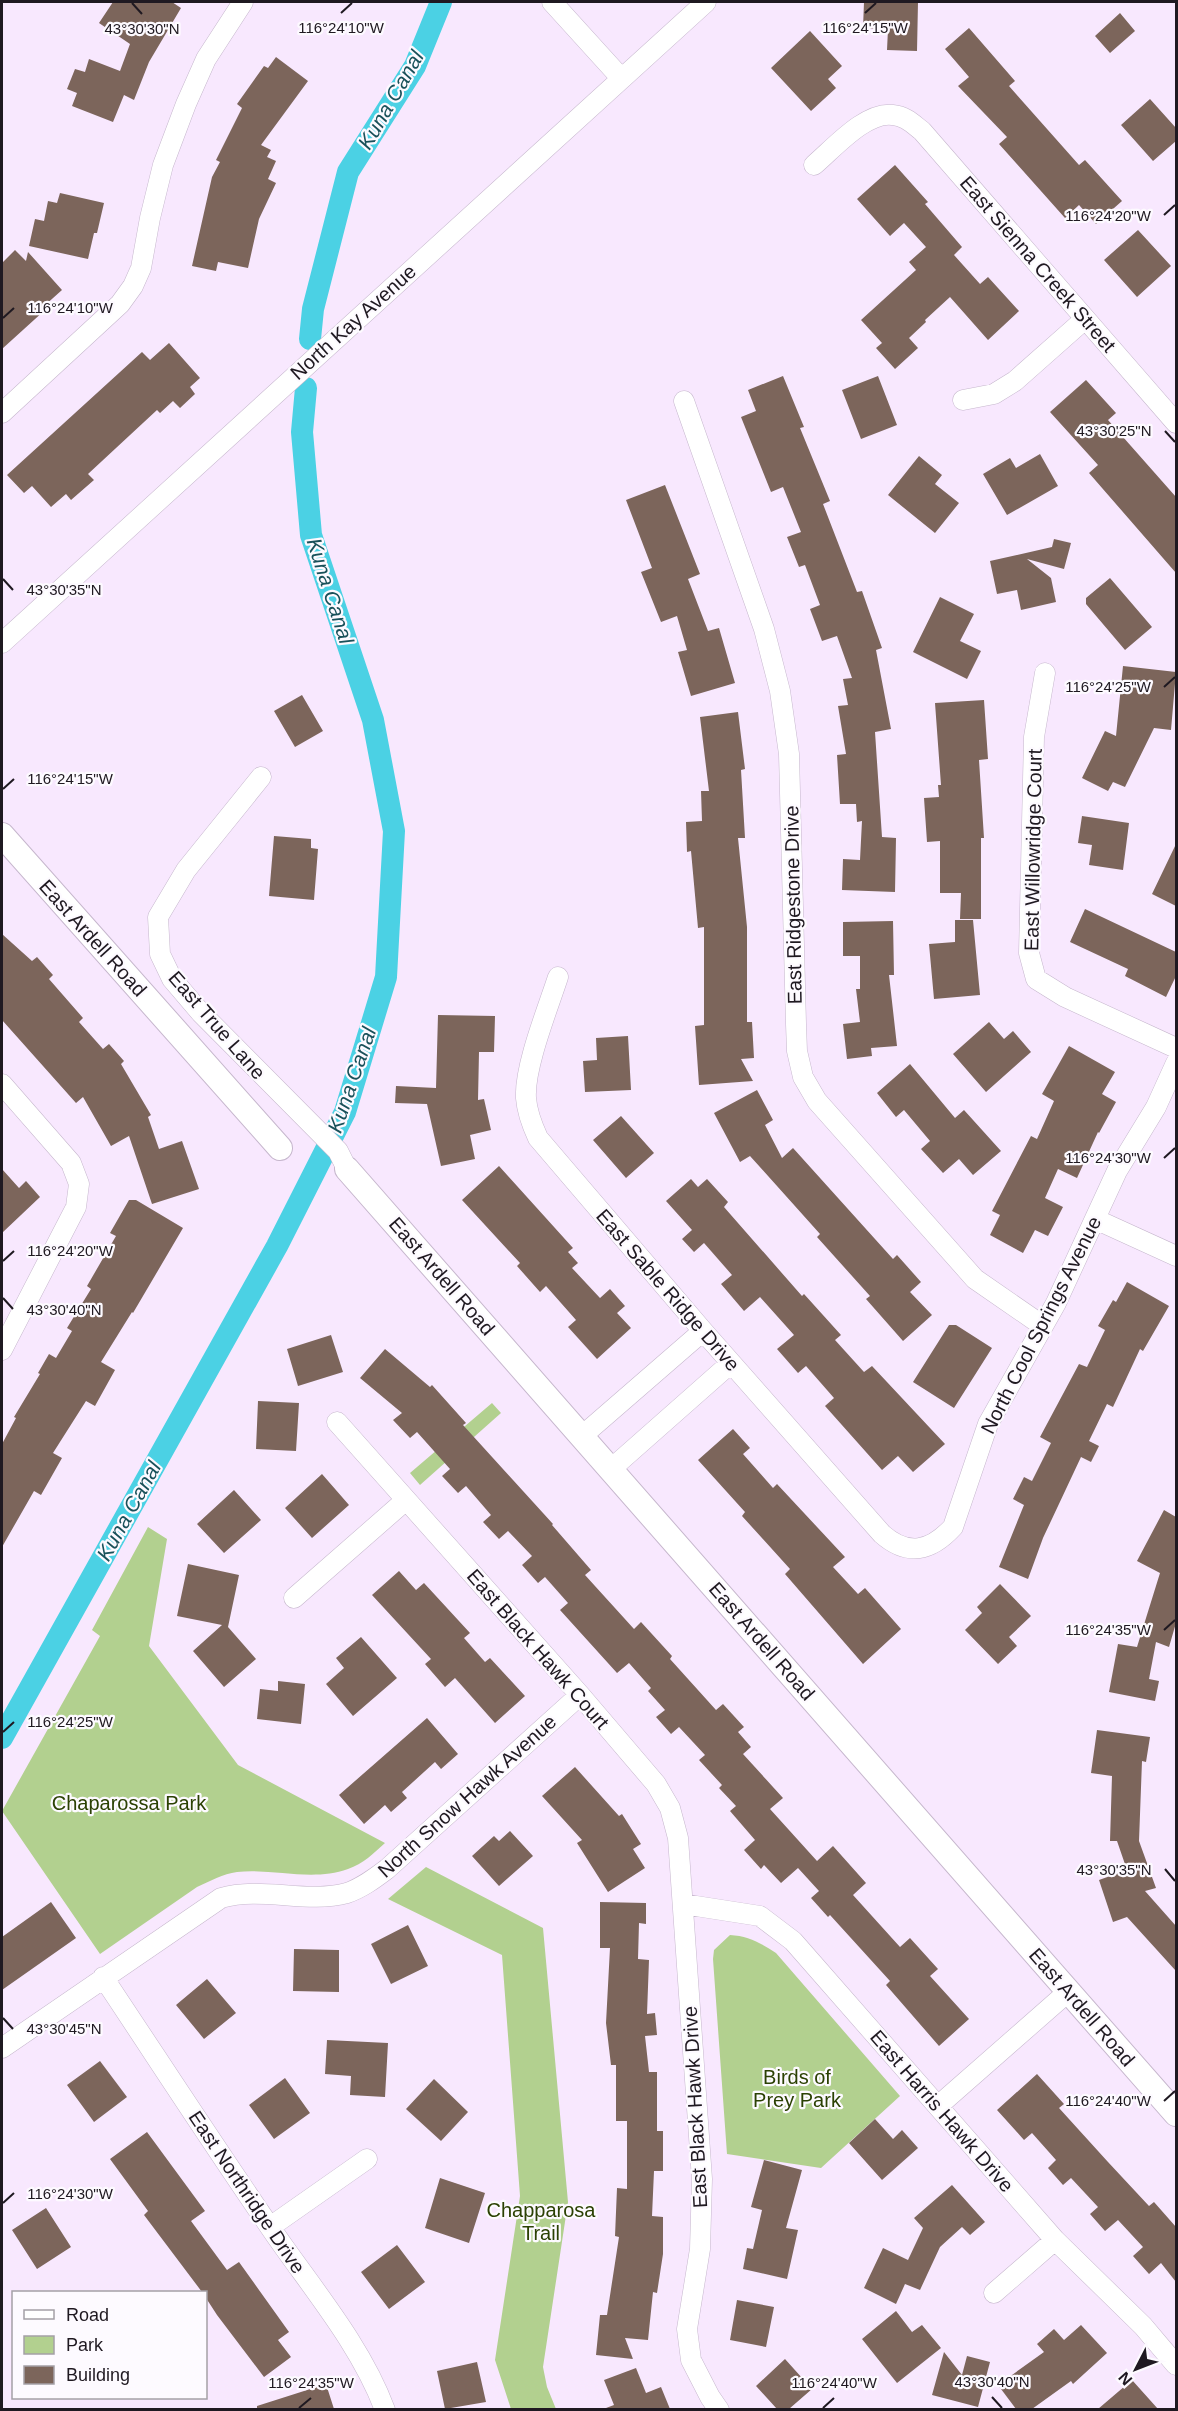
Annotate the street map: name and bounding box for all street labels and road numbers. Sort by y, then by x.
street label: East Sienna Creek Street [956,172,1121,357]
street label: North Kay Avenue [286,260,420,384]
street label: East Willowridge Court [1020,748,1046,951]
street label: East Ridgestone Drive [780,805,806,1005]
street label: East Ardell Road [35,875,151,1001]
street label: East True Lane [164,967,270,1083]
street label: East Sable Ridge Drive [592,1205,744,1375]
street label: East Ardell Road [385,1213,499,1339]
street label: North Cool Springs Avenue [977,1213,1105,1437]
street label: East Black Hawk Court [463,1565,614,1734]
street label: East Ardell Road [705,1578,819,1704]
street label: North Snow Hawk Avenue [373,1710,561,1882]
street label: East Ardell Road [1025,1944,1139,2070]
street label: East Black Hawk Drive [679,2005,711,2209]
street label: East Harris Hawk Drive [866,2026,1018,2196]
street label: East Northridge Drive [184,2107,310,2277]

